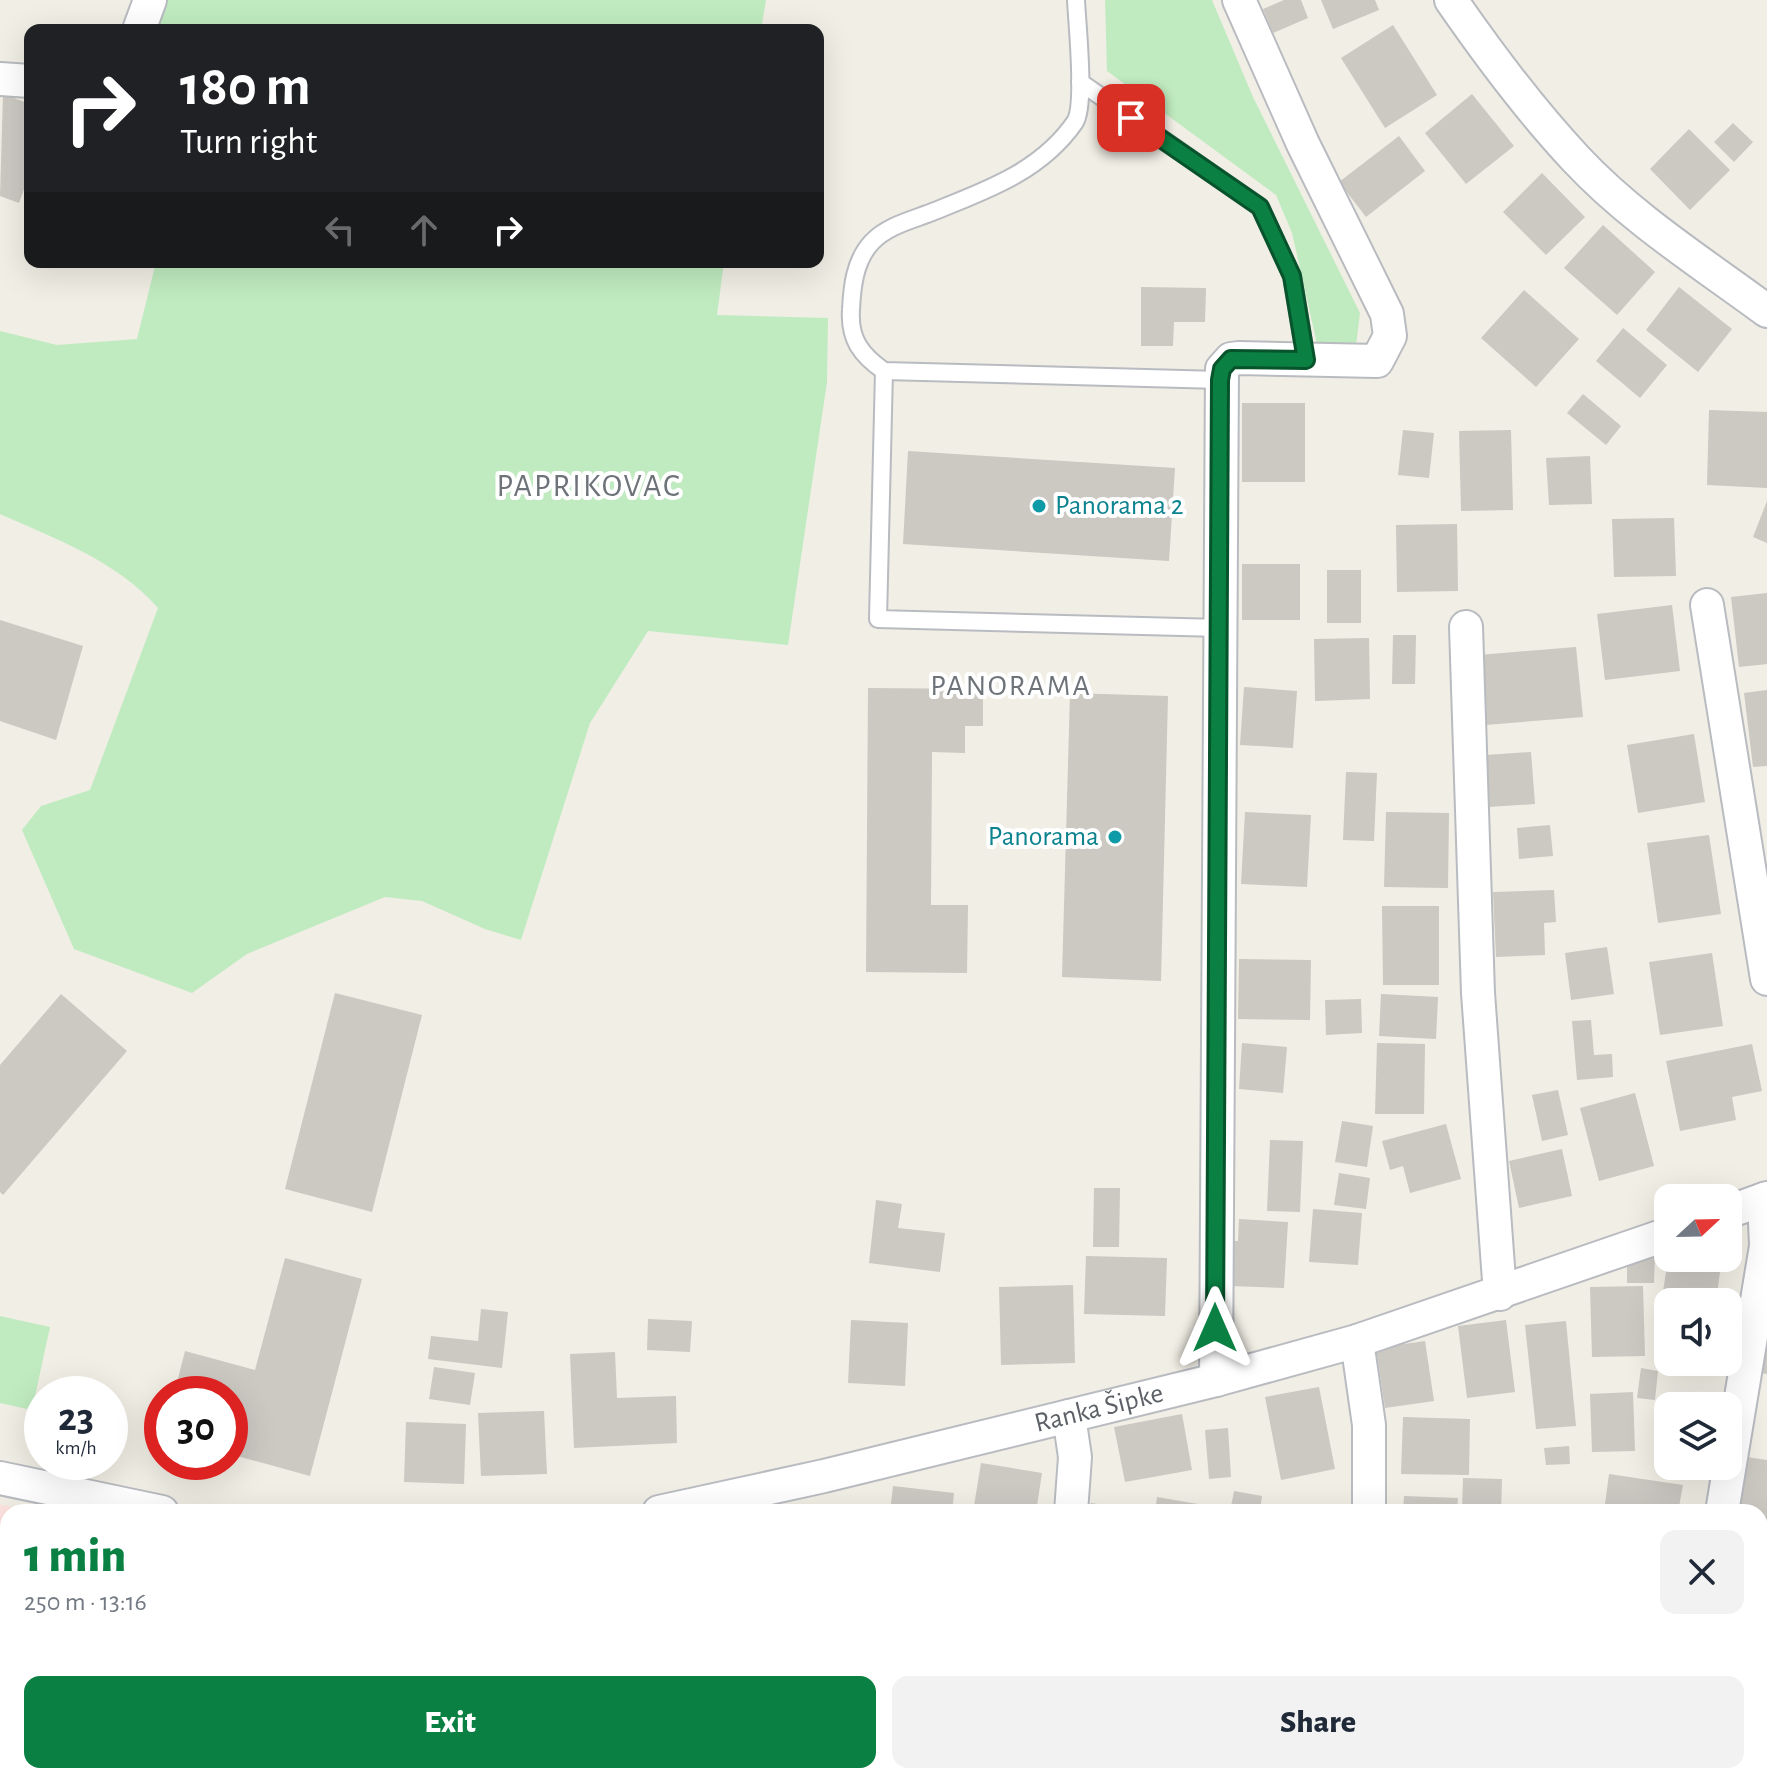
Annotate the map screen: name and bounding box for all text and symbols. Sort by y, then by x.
icon: right [48,56,152,160]
text: 180 m [180,59,311,115]
pin [1097,84,1165,152]
icon: arrive [1109,96,1153,140]
text: Turn right [180,124,317,160]
icon: left [318,208,362,252]
icon: ahead [402,208,446,252]
icon: right [486,208,530,252]
district label: PAPRIKOVAC [496,470,682,502]
place label: Panorama 2 [1055,492,1184,520]
marker: Panorama 2 [1030,497,1048,515]
district label: PANORAMA [930,671,1092,701]
place label: Panorama [988,823,1099,851]
marker: Panorama [1106,828,1124,846]
north arrow [1654,1184,1742,1272]
map controls [1654,1184,1742,1480]
position arrow [1173,1286,1257,1370]
button: sound [1654,1288,1742,1376]
speed limit sign: 30 [144,1376,248,1480]
street label: Ranka Šipke [1032,1379,1166,1438]
button: layers [1654,1392,1742,1480]
text: 23 [58,1398,94,1438]
text: km/h [55,1438,97,1458]
button: close [1660,1530,1744,1614]
text: 1 min [24,1533,126,1581]
text: 250 m · 13:16 [24,1589,147,1615]
button: Exit [24,1676,876,1768]
button: Share [892,1676,1744,1768]

